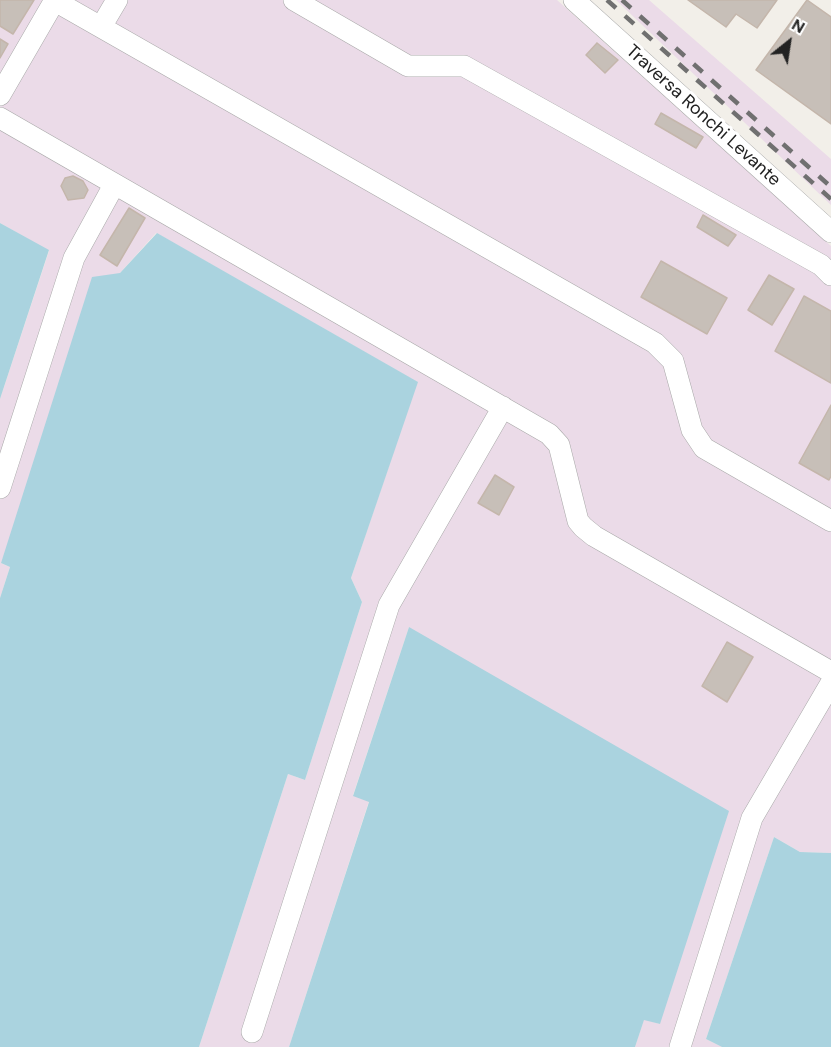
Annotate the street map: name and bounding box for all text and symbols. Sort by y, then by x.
north arrow [759,12,819,72]
text: N [788,14,809,38]
street label: Traversa Ronchi Levante [621,41,785,191]

